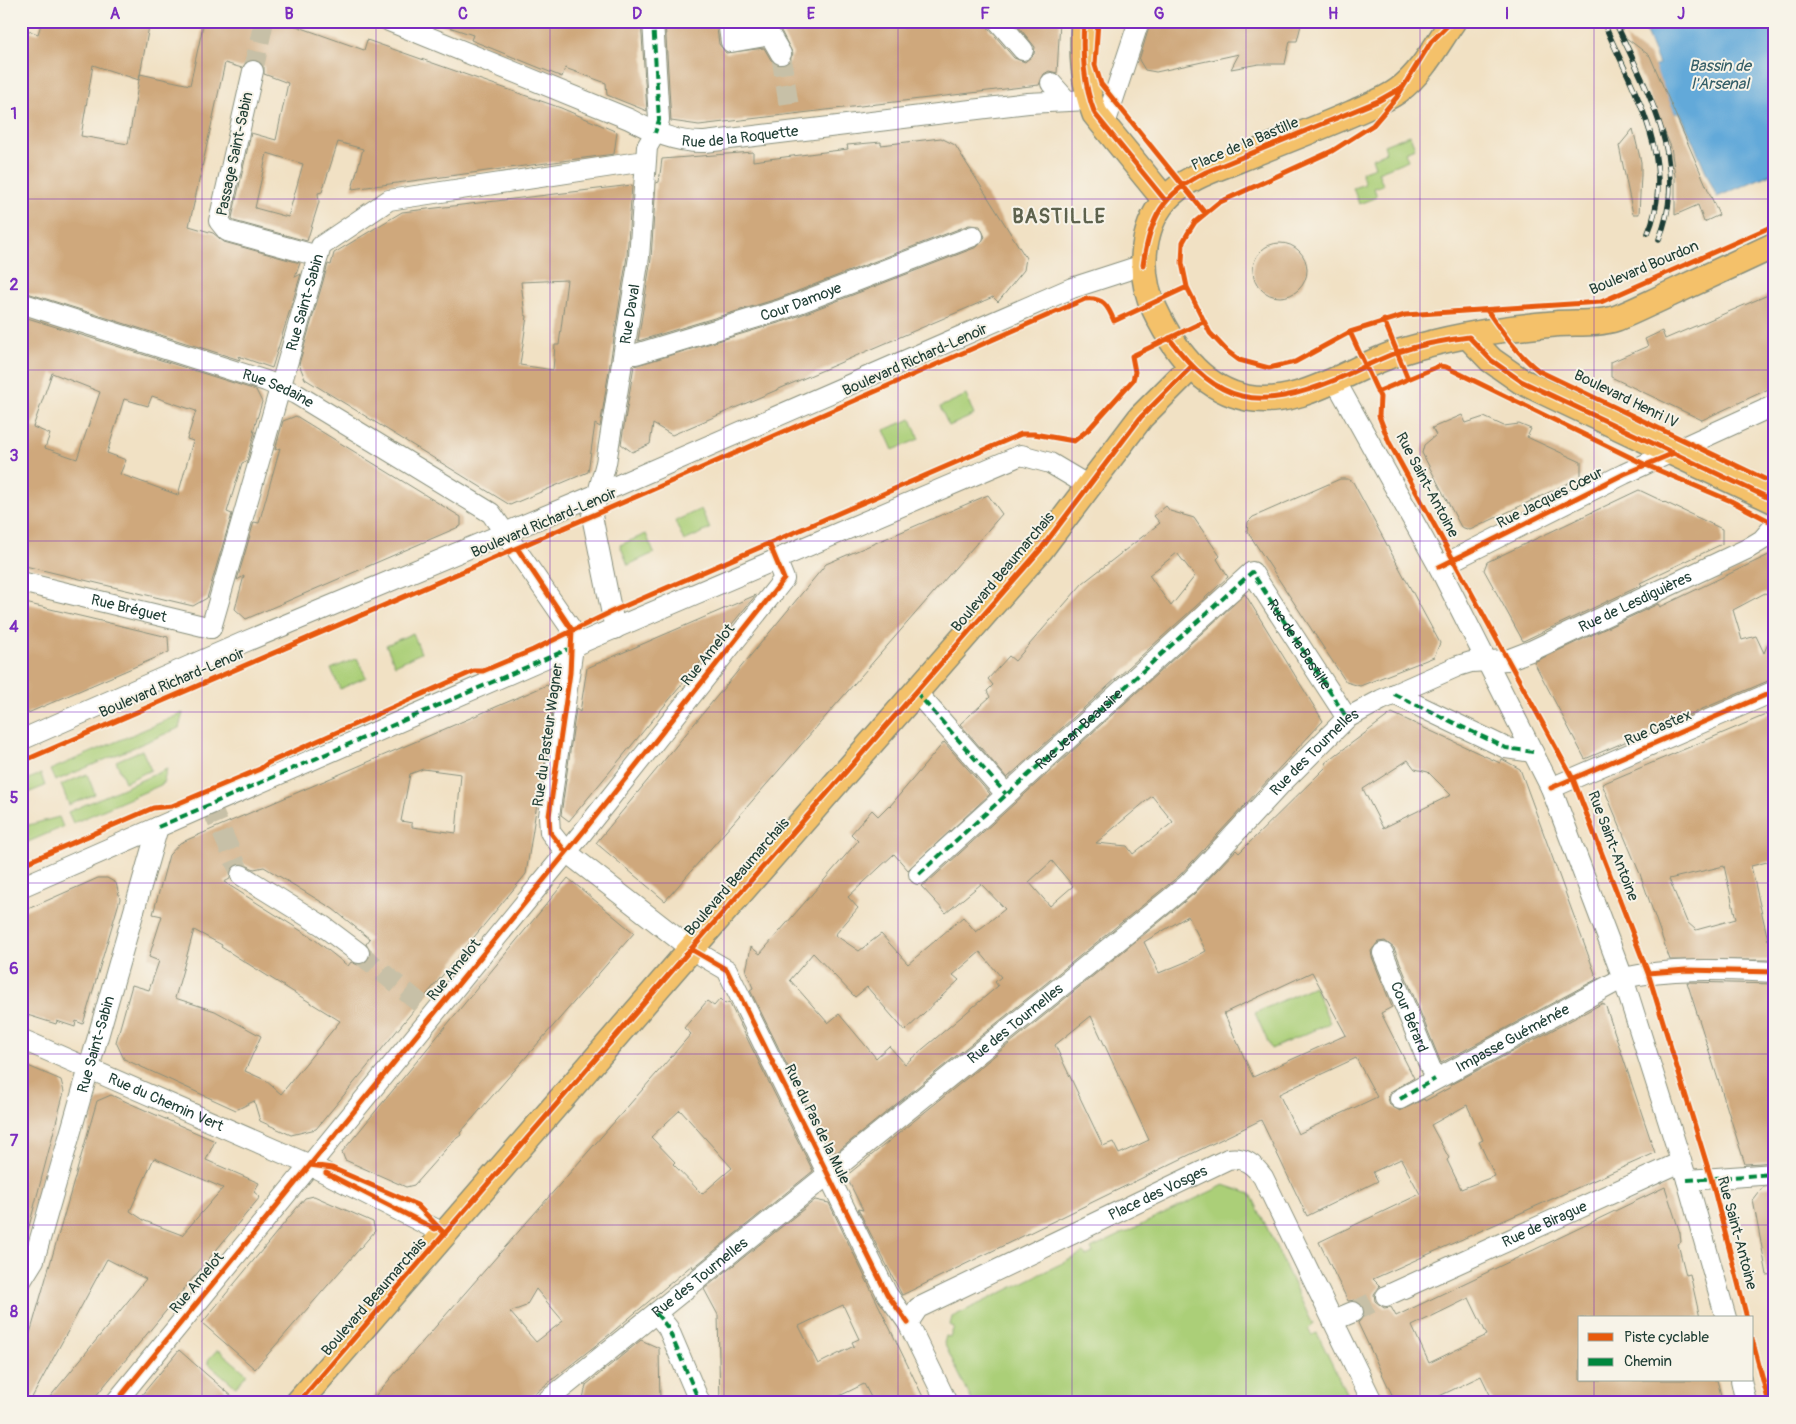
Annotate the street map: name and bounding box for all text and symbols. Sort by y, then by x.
text: A [110,4,121,24]
text: B [284,4,294,24]
text: C [458,4,468,24]
text: D [632,4,642,24]
text: E [807,4,816,24]
text: F [980,4,990,24]
text: G [1154,4,1165,24]
text: H [1328,4,1338,24]
text: I [1505,4,1509,24]
text: J [1677,4,1685,24]
water label: Bassin de l'Arsenal [1689,56,1753,94]
street label: Passage Saint-Sabin [213,90,257,218]
text: 1 [11,104,17,124]
street label: Place de la Bastille [1189,113,1302,175]
street label: Rue de la Roquette [680,121,800,152]
district label: BASTILLE [1012,204,1106,229]
street label: Boulevard Bourdon [1586,236,1702,300]
street label: Rue Saint-Sabin [282,252,328,353]
text: 2 [10,275,19,295]
street label: Cour Damoye [758,278,845,325]
street label: Rue Daval [616,283,644,345]
street label: Boulevard Richard-Lenoir [840,319,991,401]
street label: Rue Sedaine [240,365,318,412]
street label: Boulevard Henri IV [1571,366,1681,432]
street label: Rue Saint-Antoine [1391,429,1463,541]
text: 3 [10,446,19,466]
street label: Rue Jacques Cœur [1494,463,1607,533]
street label: Boulevard Richard-Lenoir [468,483,620,562]
street label: Boulevard Beaumarchais [947,508,1059,636]
street label: Rue de Lesdiguières [1576,567,1695,637]
street label: Rue Bréguet [89,590,170,627]
street label: Rue de la Bastille [1263,596,1336,694]
text: 4 [9,617,19,637]
street label: Rue Amelot [677,619,739,690]
street label: Boulevard Richard-Lenoir [96,643,248,722]
street label: Rue du Pasteur Wagner [529,661,568,808]
street label: Rue Jean Beausire [1031,684,1127,773]
street label: Rue des Tournelles [1266,704,1362,800]
street label: Rue Castex [1622,705,1694,751]
text: 5 [10,788,19,808]
street label: Rue Saint-Antoine [1583,788,1643,904]
street label: Boulevard Beaumarchais [680,814,794,940]
street label: Rue Amelot [423,934,485,1005]
text: 6 [9,959,19,979]
street label: Rue des Tournelles [963,979,1067,1068]
street label: Cour Bérard [1386,979,1432,1055]
street label: Rue Saint-Sabin [73,994,119,1095]
street label: Impasse Guéménée [1452,999,1573,1076]
street label: Rue du Pas de la Mule [780,1061,854,1188]
street label: Rue du Chemin Vert [105,1069,227,1136]
text: 7 [10,1131,19,1151]
street label: Place des Vosges [1105,1161,1211,1225]
street label: Rue Saint-Antoine [1713,1174,1761,1292]
street label: Rue de Birague [1499,1196,1590,1252]
street label: Rue des Tournelles [648,1233,752,1322]
street label: Boulevard Beaumarchais [317,1234,431,1360]
street label: Rue Amelot [166,1248,229,1318]
text: 8 [10,1302,18,1322]
legend [1578,1316,1754,1382]
text: Piste cyclable [1624,1328,1709,1347]
text: Chemin [1624,1352,1672,1371]

